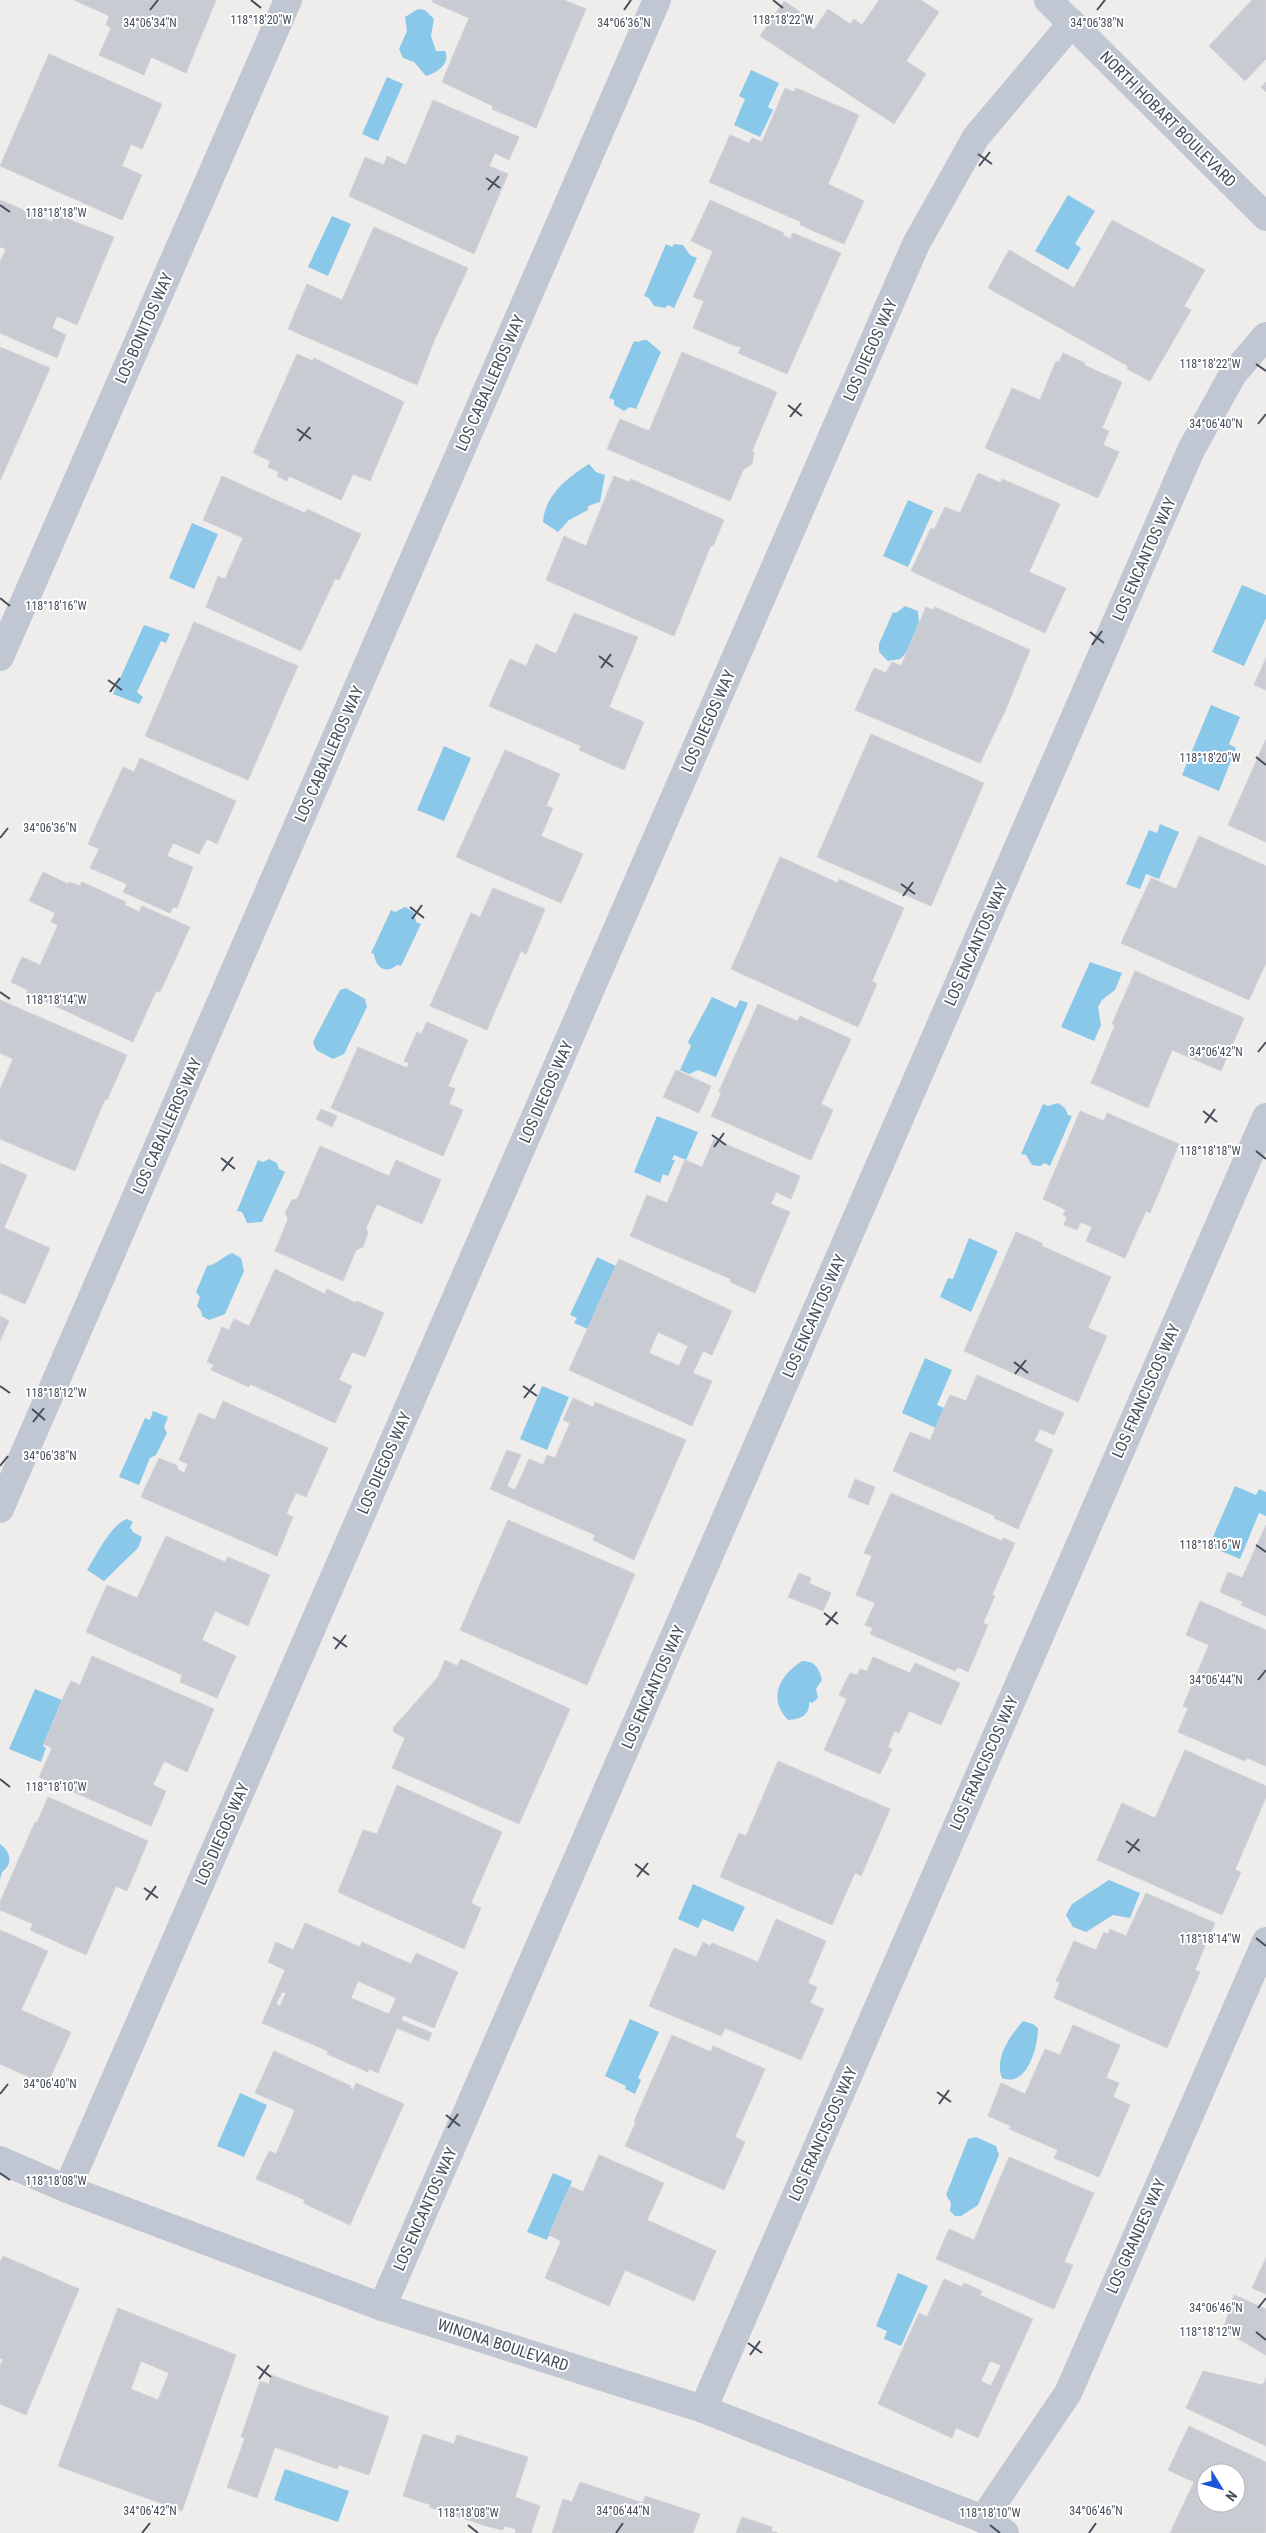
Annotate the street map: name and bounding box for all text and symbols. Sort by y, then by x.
text: 118°18'20"W [230,13,292,27]
text: 118°18'22"W [752,13,814,27]
text: 34°06'34"N [123,16,177,30]
text: 34°06'36"N [597,16,651,30]
text: 34°06'38"N [1070,16,1124,30]
street label: NORTH HOBART BOULEVARD [1096,47,1240,191]
text: 118°18'18"W [25,206,87,220]
street label: LOS BONITOS WAY [111,269,177,386]
street label: LOS DIEGOS WAY [839,296,901,404]
street label: LOS CABALLEROS WAY [451,311,529,454]
text: 118°18'22"W [1179,357,1241,371]
text: 34°06'40"N [1189,417,1243,431]
street label: LOS ENCANTOS WAY [1108,494,1180,624]
text: 118°18'16"W [25,599,87,613]
street label: LOS DIEGOS WAY [677,667,739,775]
street label: LOS CABALLEROS WAY [290,682,368,825]
text: 118°18'20"W [1179,751,1241,765]
text: 34°06'36"N [23,821,77,835]
street label: LOS ENCANTOS WAY [940,879,1012,1009]
text: 118°18'14"W [25,993,87,1007]
street label: LOS DIEGOS WAY [515,1038,577,1146]
text: 34°06'42"N [1189,1045,1243,1059]
street label: LOS CABALLEROS WAY [128,1054,206,1197]
text: 118°18'18"W [1179,1144,1241,1158]
street label: LOS ENCANTOS WAY [778,1251,850,1381]
street label: LOS FRANCISCOS WAY [1108,1320,1184,1461]
text: 118°18'12"W [25,1386,87,1400]
street label: LOS DIEGOS WAY [353,1409,415,1517]
text: 34°06'38"N [23,1449,77,1463]
text: 118°18'16"W [1179,1538,1241,1552]
street label: LOS ENCANTOS WAY [617,1622,689,1752]
text: 34°06'44"N [1189,1673,1243,1687]
street label: LOS FRANCISCOS WAY [946,1692,1022,1833]
text: 118°18'10"W [25,1780,87,1794]
street label: LOS DIEGOS WAY [191,1780,253,1888]
text: 118°18'14"W [1179,1932,1241,1946]
street label: LOS FRANCISCOS WAY [785,2063,861,2204]
text: 34°06'40"N [23,2077,77,2091]
street label: LOS ENCANTOS WAY [389,2144,461,2274]
text: 118°18'08"W [25,2174,87,2188]
street label: LOS GRANDES WAY [1102,2175,1170,2296]
text: 34°06'46"N [1189,2301,1243,2315]
street label: WINONA BOULEVARD [435,2315,571,2375]
text: 118°18'12"W [1179,2325,1241,2339]
north arrow [1196,2463,1246,2513]
text: N [1222,2488,1240,2504]
text: 34°06'42"N [123,2504,177,2518]
text: 34°06'44"N [596,2504,650,2518]
text: 34°06'46"N [1069,2504,1123,2518]
text: 118°18'08"W [437,2506,499,2520]
text: 118°18'10"W [959,2506,1021,2520]

